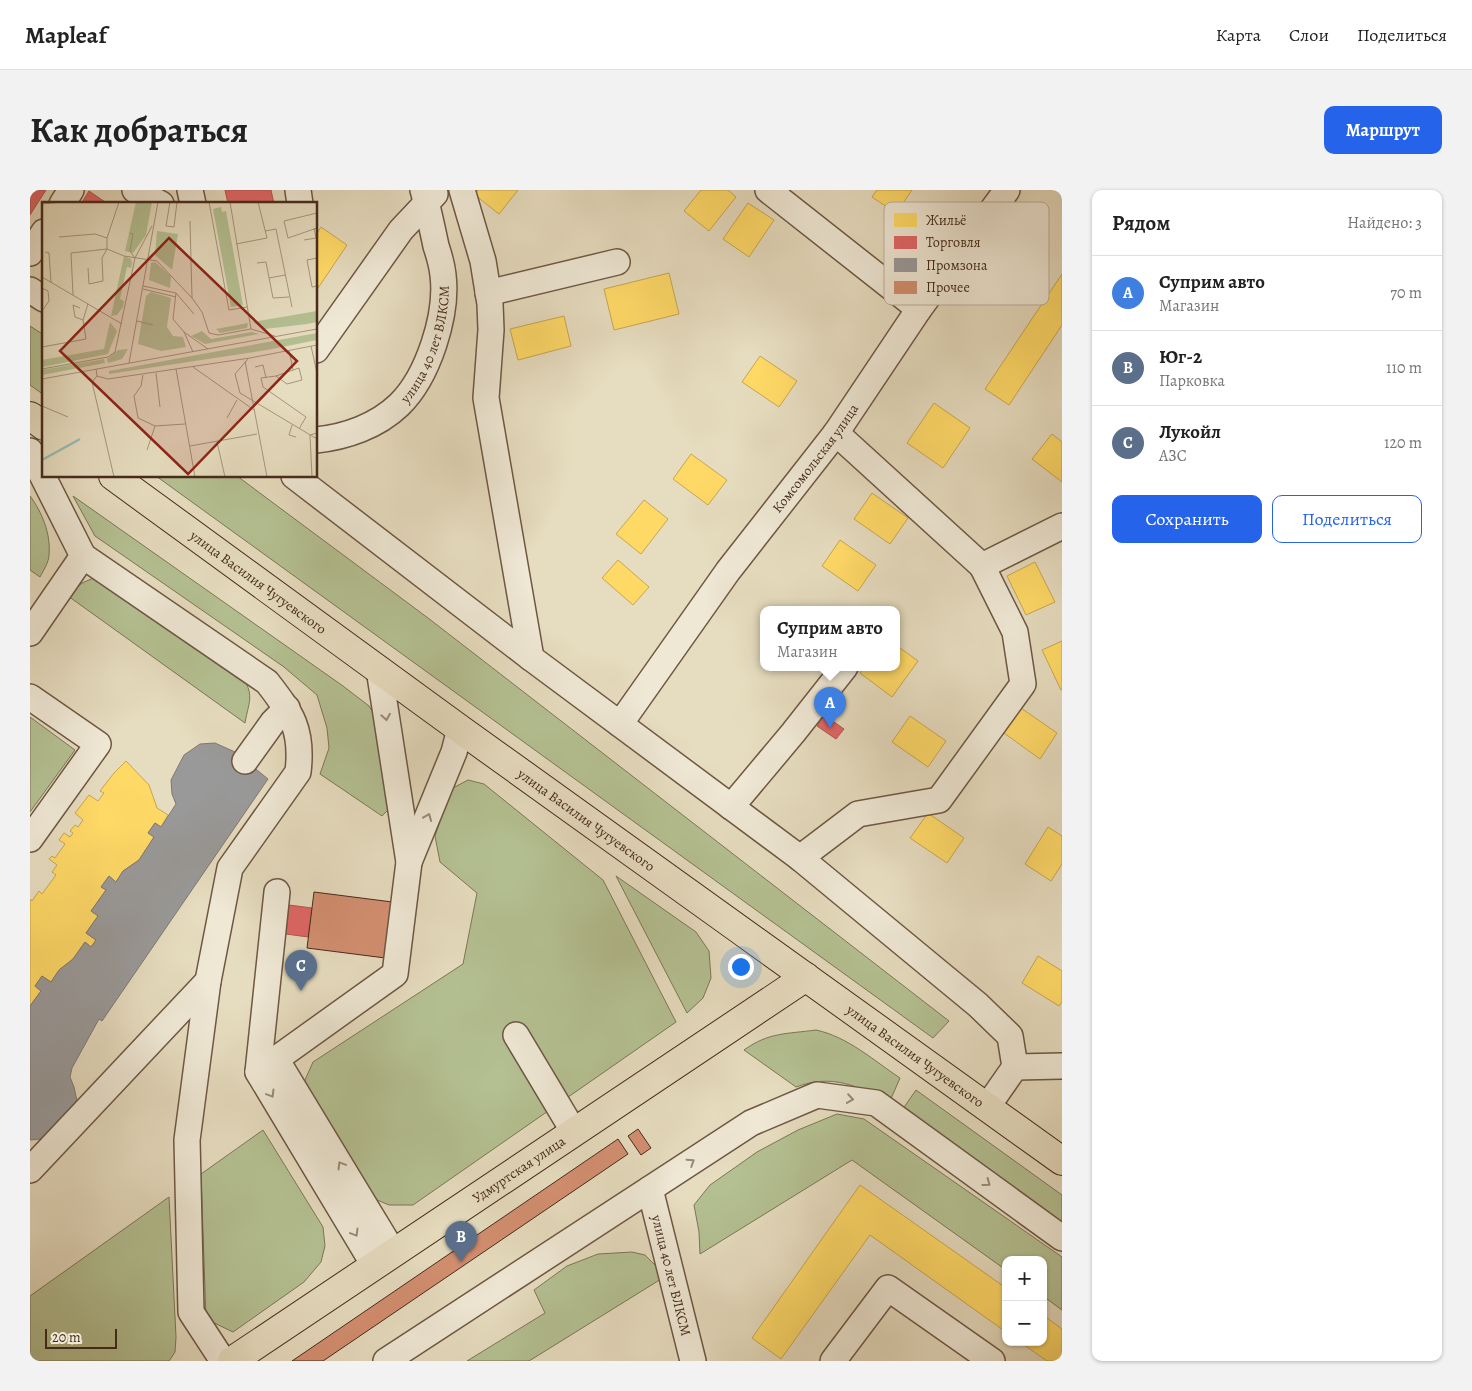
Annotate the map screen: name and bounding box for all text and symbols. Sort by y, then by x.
text: Mapleaf [25,19,107,51]
text: Карта [1216,23,1261,47]
text: Слои [1289,23,1329,47]
text: Поделиться [1357,23,1447,47]
text: Как добраться [30,106,248,154]
button: Маршрут [1324,106,1442,154]
inset map [42,202,318,478]
legend [884,202,1049,305]
text: Рядом [1112,209,1170,237]
text: Жильё [926,211,966,230]
text: Найдено: 3 [1347,212,1422,234]
text: Торговля [926,233,981,252]
text: Промзона [926,256,988,275]
text: Суприм авто [1159,269,1265,295]
text: Прочее [926,278,970,297]
text: A [1123,282,1133,304]
text: 70 m [1390,282,1422,304]
street label: улица 40 лет ВЛКСМ [396,285,454,408]
text: Магазин [1159,295,1219,317]
text: Юг-2 [1159,344,1202,370]
text: B [1123,357,1133,379]
text: 110 m [1386,357,1422,379]
text: Парковка [1159,370,1225,392]
street label: Комсомольская улица [768,400,863,517]
text: Лукойл [1159,419,1221,445]
text: C [1123,432,1133,454]
text: 120 m [1384,432,1422,454]
text: АЗС [1159,445,1187,467]
button: Сохранить [1112,495,1262,543]
button: Поделиться [1272,495,1422,543]
street label: улица Василия Чугуевского [185,526,330,639]
popup [760,606,900,671]
text: Суприм авто [777,615,883,641]
text: Магазин [777,641,837,663]
pin: A [814,687,846,728]
one-way arrow [381,713,391,721]
street label: улица Василия Чугуевского [513,764,659,876]
one-way arrow [422,813,432,822]
pin: C [285,950,317,991]
your location [728,954,754,980]
street label: улица Василия Чугуевского [842,1000,988,1112]
one-way arrow [265,1089,275,1098]
one-way arrow [846,1094,854,1104]
street label: Удмуртская улица [469,1131,570,1208]
one-way arrow [685,1159,694,1168]
one-way arrow [337,1162,347,1171]
one-way arrow [981,1177,990,1186]
street label: улица 40 лет ВЛКСМ [647,1212,695,1338]
pin: B [445,1221,477,1262]
one-way arrow [349,1228,359,1237]
map controls [1002,1256,1047,1346]
button: + [1002,1256,1047,1301]
button: − [1002,1301,1047,1346]
scale bar [45,1326,118,1349]
text: 20 m [52,1328,81,1347]

